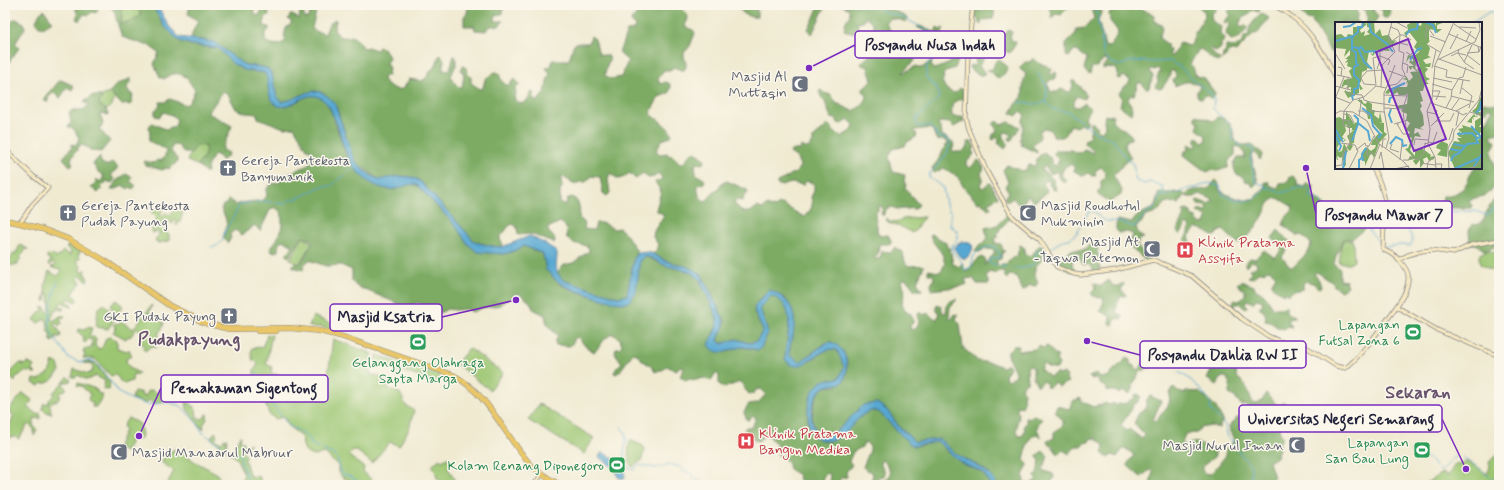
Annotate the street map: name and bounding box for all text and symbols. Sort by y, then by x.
inset map [1335,22,1482,169]
callout: Posyandu Nusa Indah [855,31,1005,58]
text: Posyandu Nusa Indah [865,36,996,56]
place label: Masjid Al Muttaqin [728,68,787,102]
mosque icon: Masjid Al Muttaqin [790,74,810,94]
place label: Gereja Pantekosta Banyumanik [241,152,350,186]
church icon: Gereja Pantekosta Banyumanik [218,158,238,178]
place label: Gereja Pantekosta Pudak Payung [81,197,190,231]
place label: Masjid Roudhotul Mukminin [1041,197,1140,231]
callout: Posyandu Mawar 7 [1316,201,1452,228]
church icon: Gereja Pantekosta Pudak Payung [58,203,78,223]
mosque icon: Masjid Roudhotul Mukminin [1018,203,1038,223]
text: Posyandu Mawar 7 [1325,206,1443,226]
place label: Masjid At -Taqwa Patemon [1033,233,1139,267]
place label: Klinik Pratama Assyifa [1198,234,1296,268]
mosque icon: Masjid At -Taqwa Patemon [1142,239,1162,259]
hospital icon: Klinik Pratama Assyifa [1175,240,1195,260]
callout: Masjid Ksatria [330,304,442,331]
church icon: GKI Pudak Payung [219,306,239,326]
place label: GKI Pudak Payung [103,308,216,327]
text: Masjid Ksatria [338,308,435,328]
place label: Lapangan Futsal Zona 6 [1319,316,1400,350]
sports icon: Lapangan Futsal Zona 6 [1403,322,1423,342]
district label: Pudakpayung [138,328,240,352]
sports icon: Gelanggang Olahraga Sapta Marga [408,332,428,352]
callout: Posyandu Dahlia RW II [1140,341,1306,368]
text: Posyandu Dahlia RW II [1148,346,1298,366]
place label: Gelanggang Olahraga Sapta Marga [352,354,484,389]
callout: Pemakaman Sigentong [161,375,328,402]
text: Pemakaman Sigentong [171,379,317,401]
district label: Sekaran [1385,381,1451,405]
callout: Universitas Negeri Semarang [1239,405,1442,432]
text: Universitas Negeri Semarang [1248,410,1434,432]
place label: Klinik Pratama Bangun Medika [759,425,857,460]
hospital icon: Klinik Pratama Bangun Medika [736,431,756,451]
place label: Lapangan San Bau Lung [1325,434,1409,469]
mosque icon: Masjid Nurul Iman [1287,435,1307,455]
place label: Masjid Nurul Iman [1163,437,1284,455]
sports icon: Lapangan San Bau Lung [1412,440,1432,460]
mosque icon: Masjid Manaarul Mabruur [109,442,129,462]
place label: Masjid Manaarul Mabruur [132,444,293,462]
sports icon: Kolam Renang Diponegoro [607,455,627,475]
place label: Kolam Renang Diponegoro [448,457,604,477]

